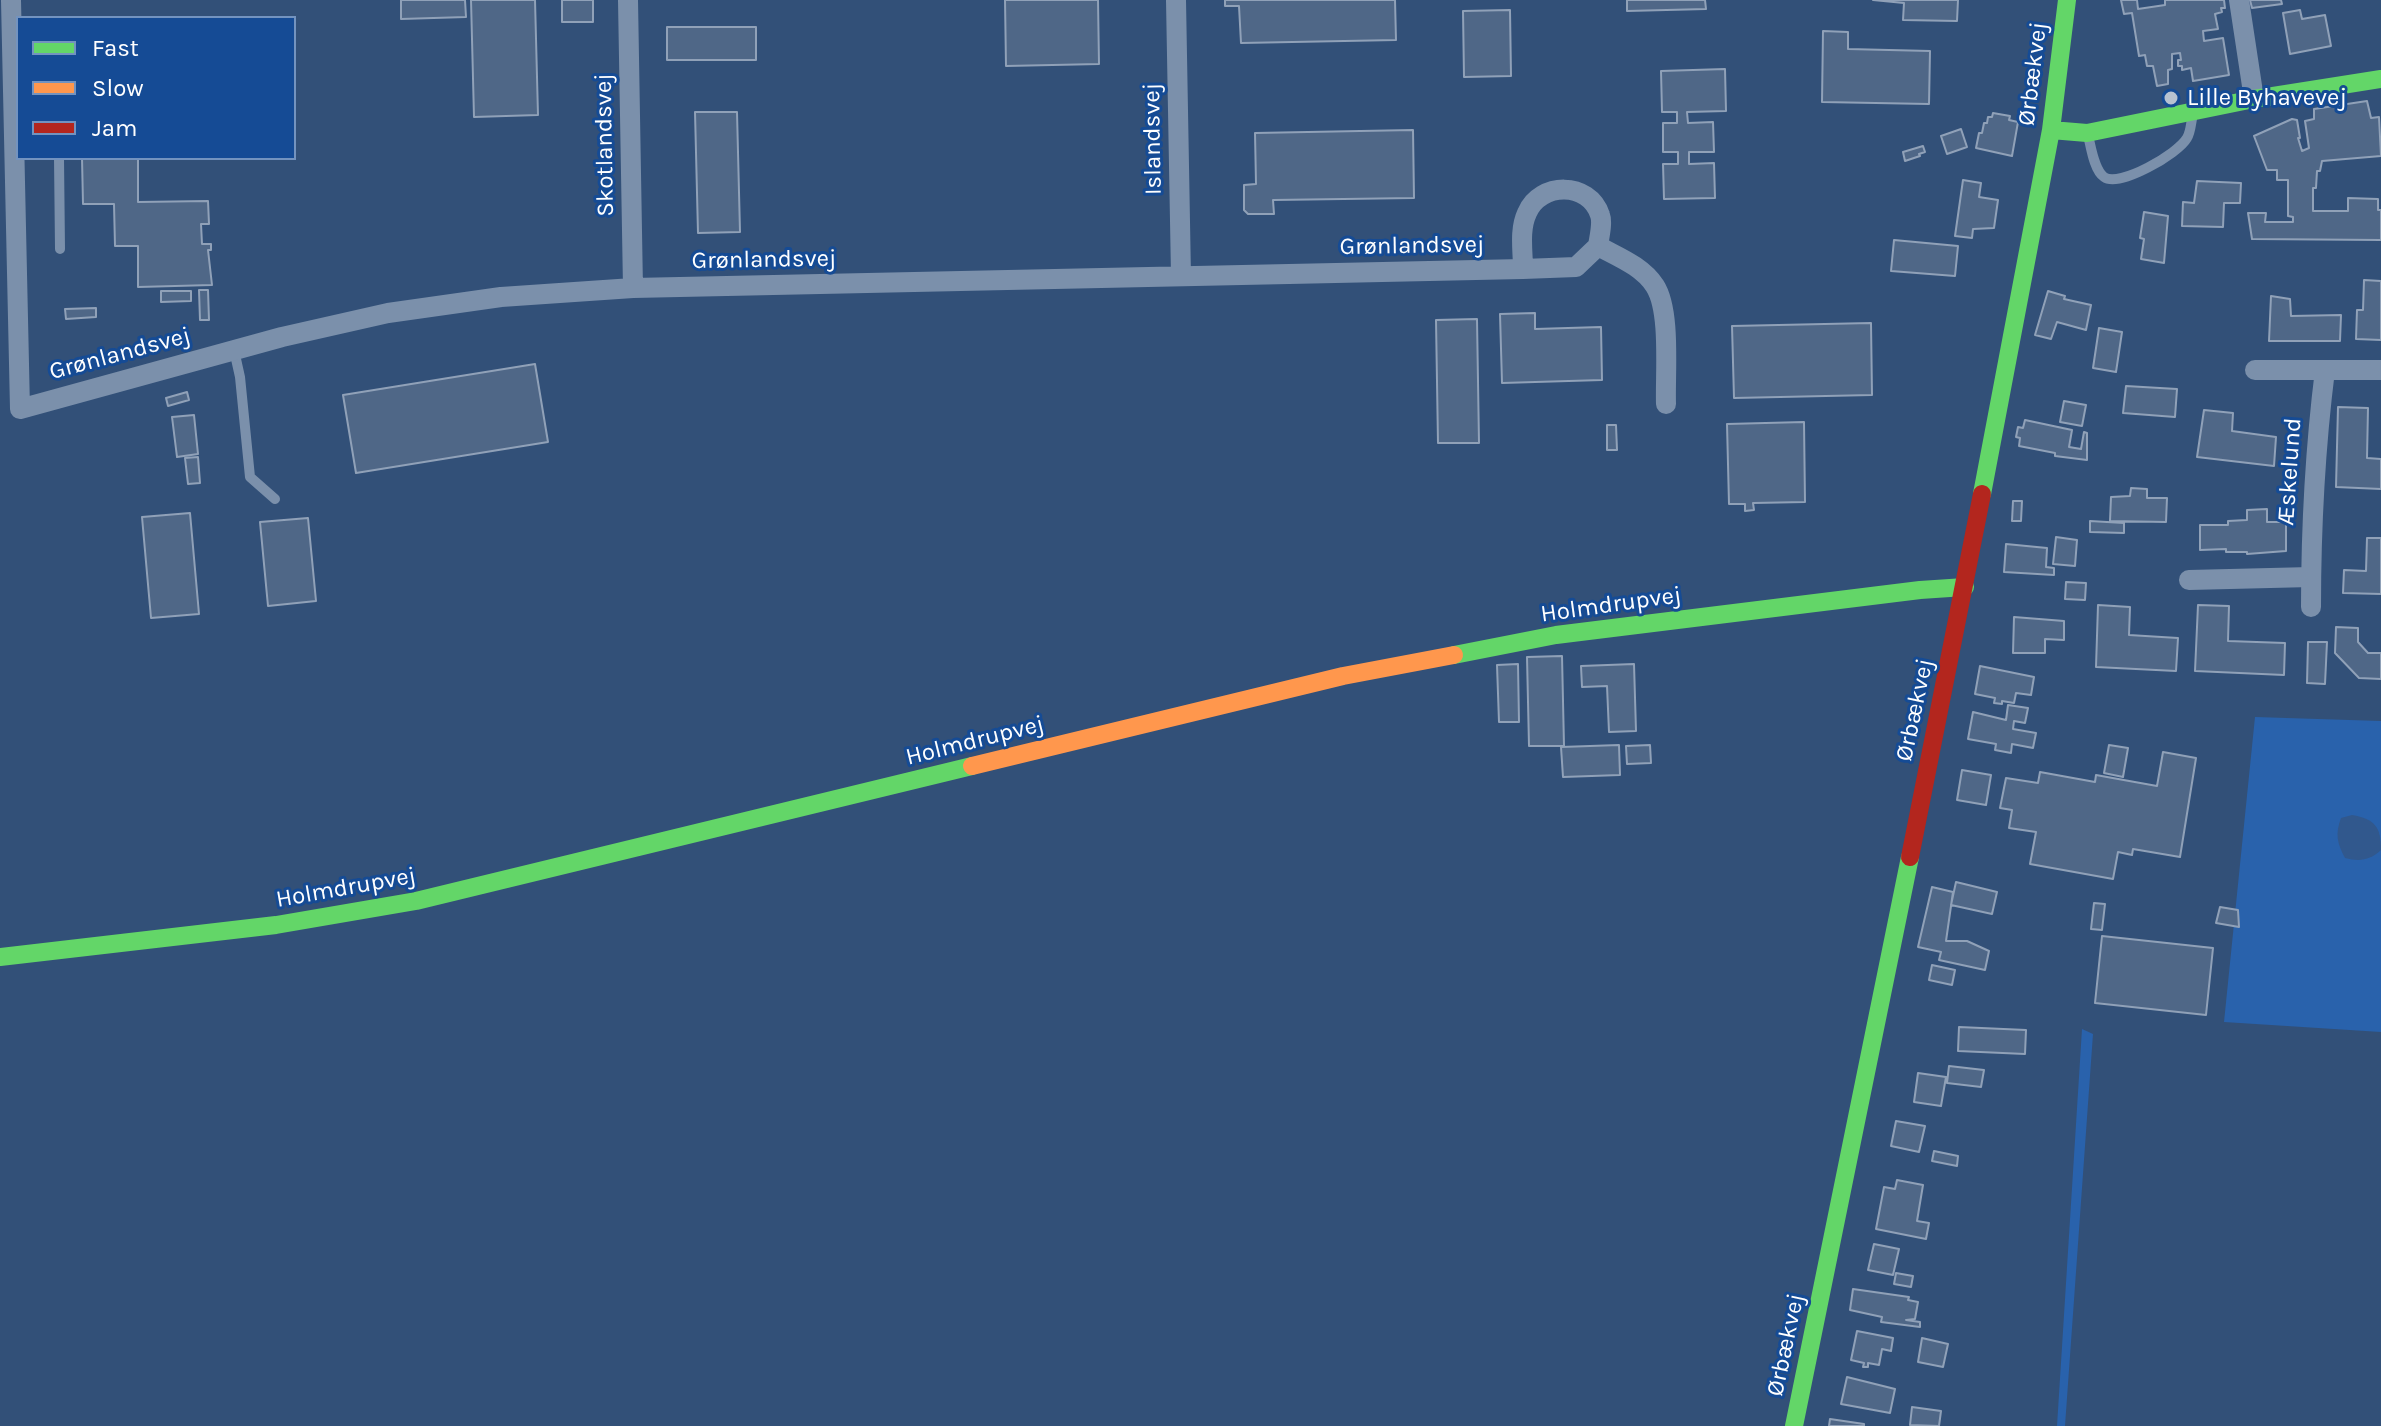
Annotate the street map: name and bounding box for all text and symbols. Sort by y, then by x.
legend [16,16,296,160]
street label: Ørbækvej [2012,21,2054,127]
text: Fast [92,34,139,62]
street label: Skotlandsvej [589,73,621,217]
text: Slow [92,74,144,102]
street label: Islandsvej [1138,83,1168,195]
place label: Lille Byhavevej [2187,84,2347,112]
marker: Lille Byhavevej [2162,89,2180,107]
text: Jam [92,114,137,142]
street label: Grønlandsvej [1339,230,1485,262]
street label: Grønlandsvej [691,244,837,276]
street label: Grønlandsvej [46,321,194,387]
street label: Æskelund [2272,417,2308,527]
street label: Holmdrupvej [1539,581,1683,629]
street label: Ørbækvej [1890,656,1940,764]
street label: Holmdrupvej [903,710,1047,772]
street label: Holmdrupvej [274,862,418,914]
street label: Ørbækvej [1761,1291,1811,1399]

